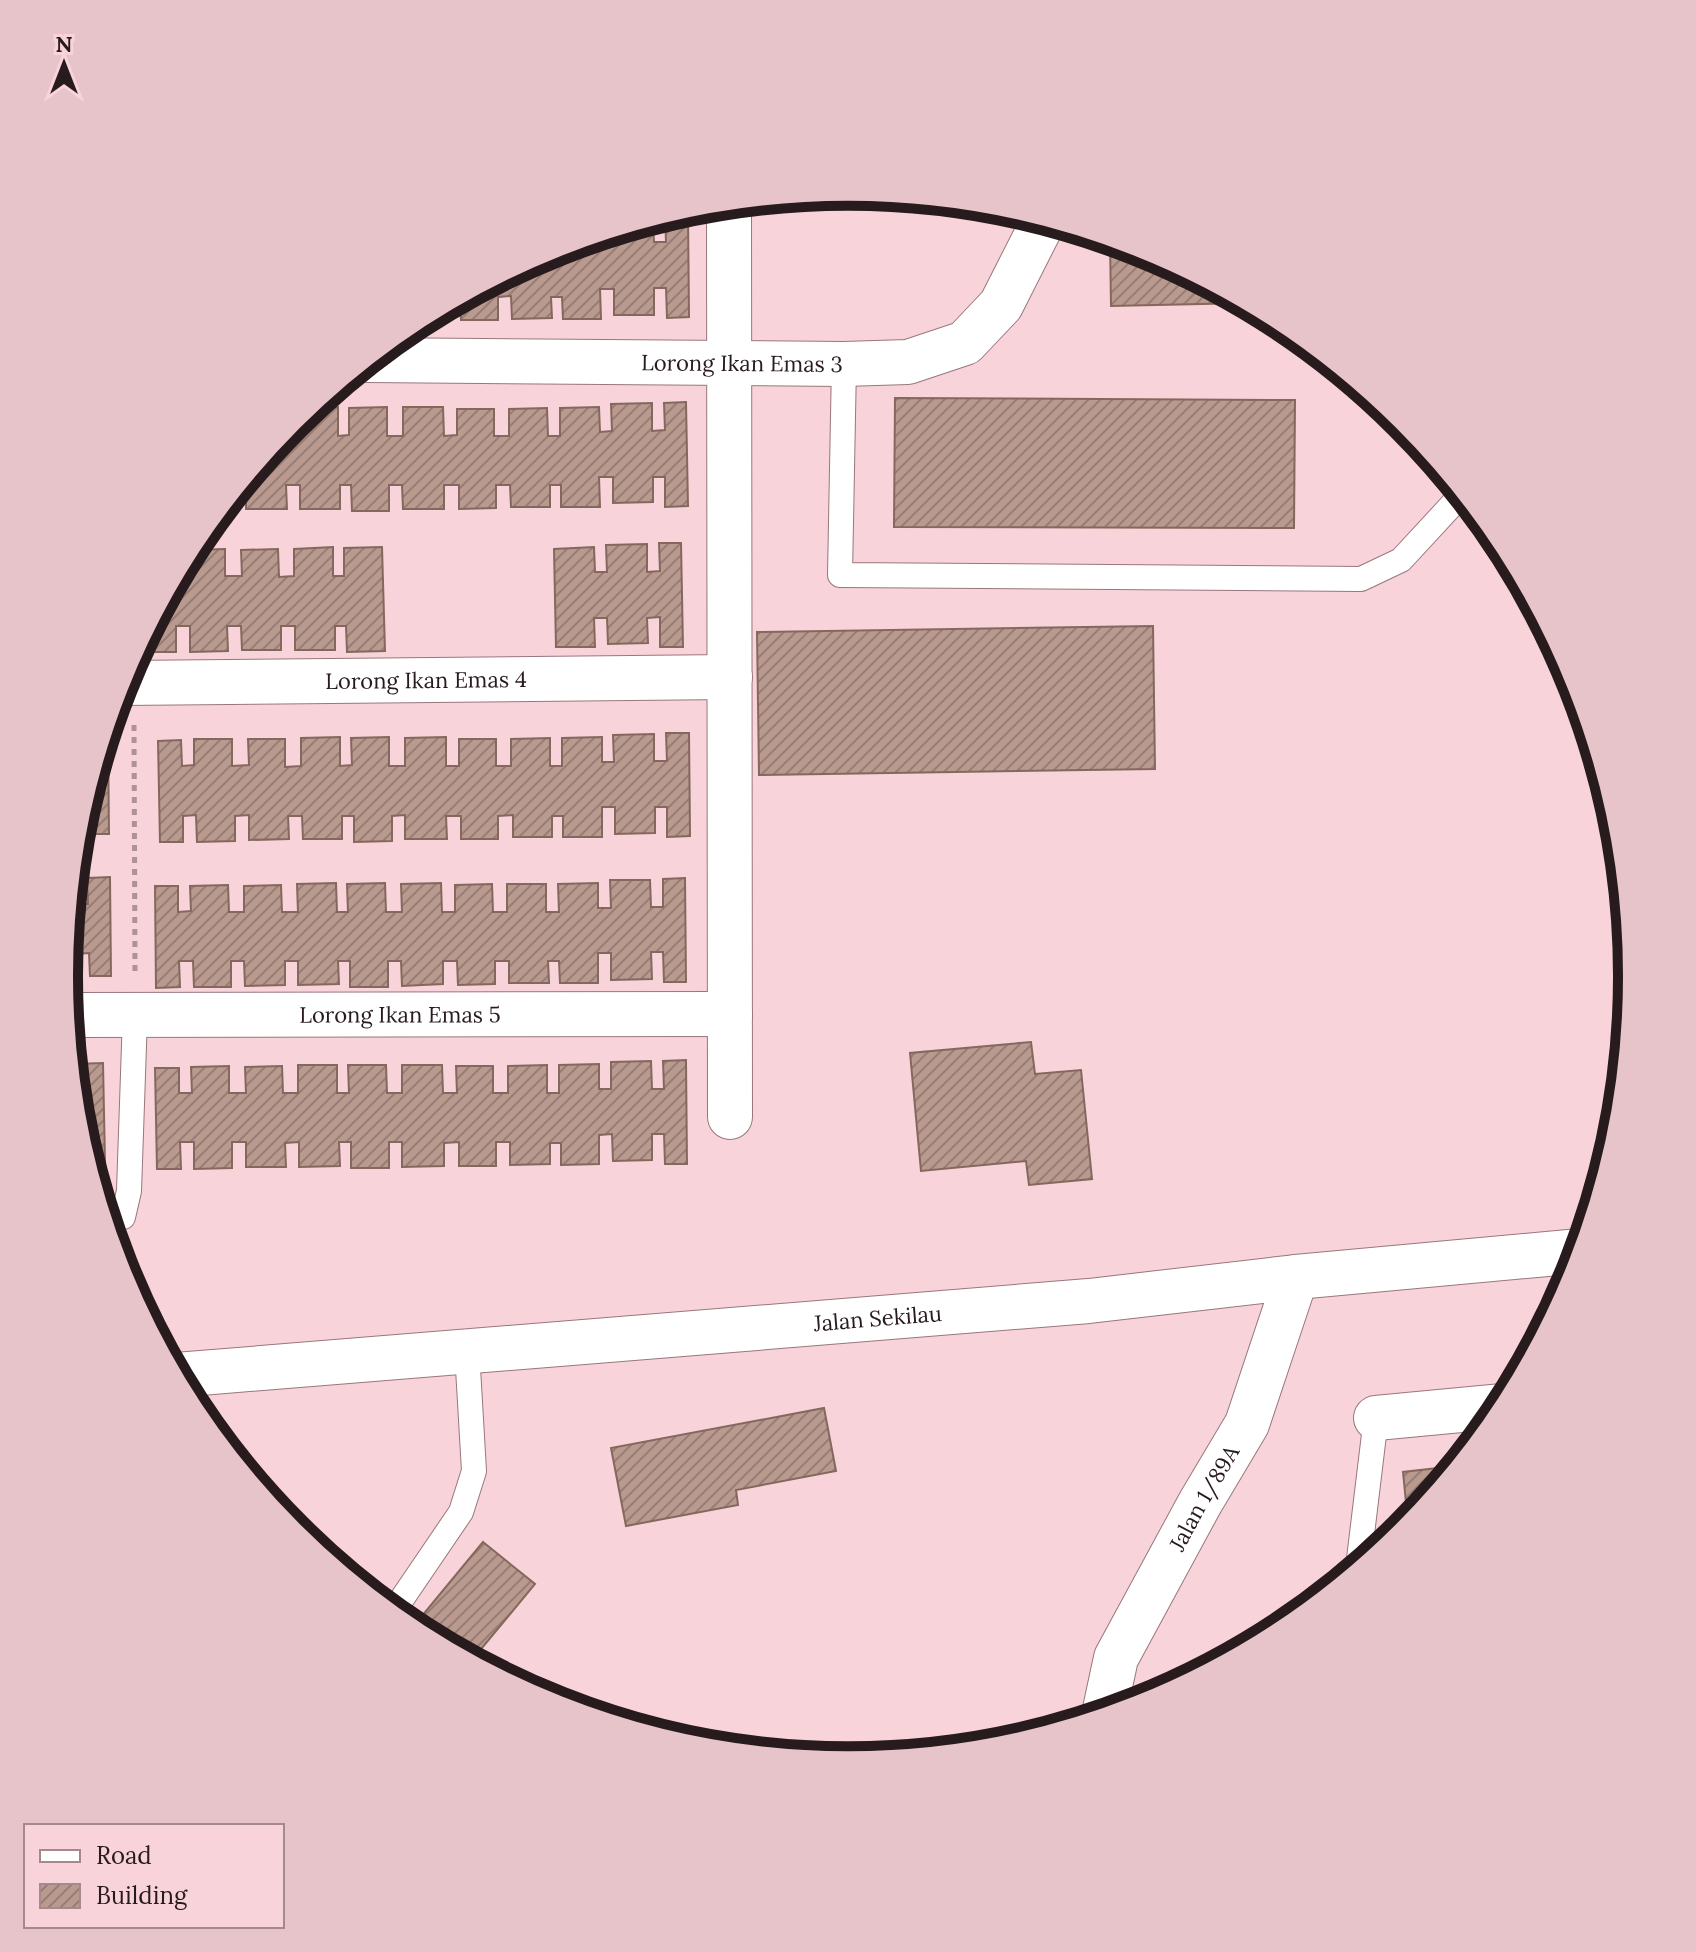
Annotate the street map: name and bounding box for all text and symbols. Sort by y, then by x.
north arrow [24,24,104,104]
text: N [55,30,73,58]
street label: Lorong Ikan Emas 3 [641,348,843,378]
street label: Lorong Ikan Emas 4 [325,665,527,695]
street label: Lorong Ikan Emas 5 [299,1000,501,1029]
street label: Jalan Sekilau [812,1299,943,1337]
street label: Jalan 1/89A [1162,1439,1246,1556]
legend [24,1824,284,1928]
text: Road [96,1840,152,1871]
text: Building [96,1880,188,1911]

